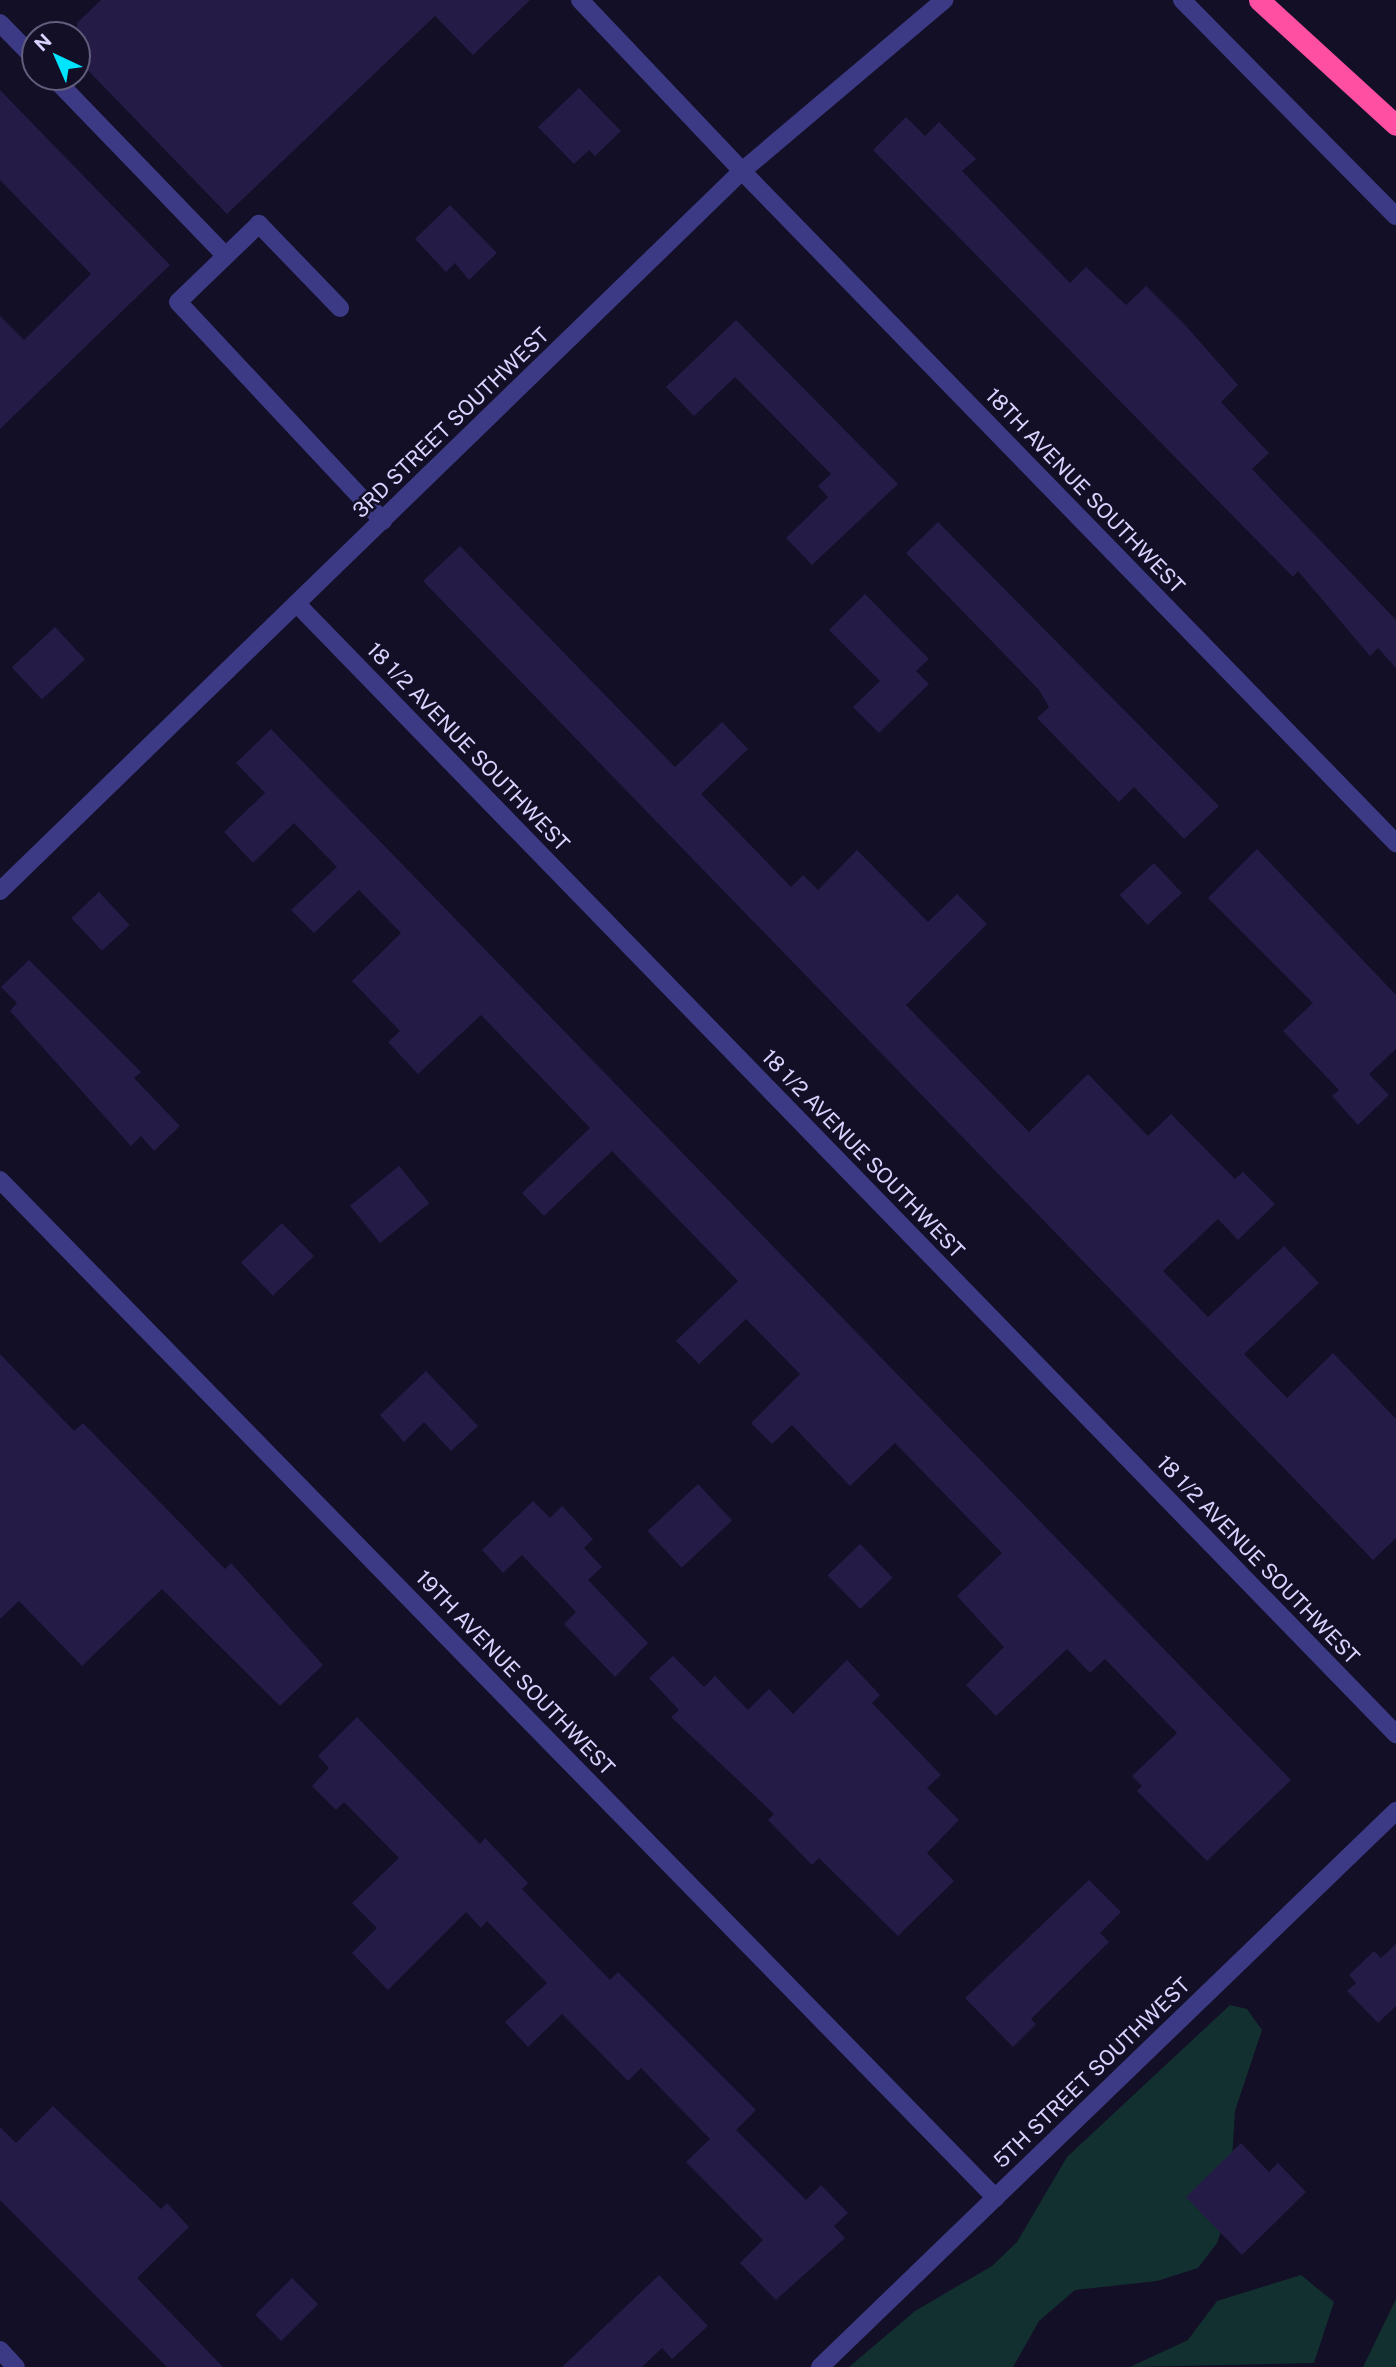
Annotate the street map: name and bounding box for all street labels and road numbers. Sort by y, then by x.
street label: 3RD STREET SOUTHWEST [348,323,554,523]
street label: 18TH AVENUE SOUTHWEST [980,383,1190,599]
street label: 18 1/2 AVENUE SOUTHWEST [361,637,575,857]
street label: 18 1/2 AVENUE SOUTHWEST [756,1044,970,1264]
street label: 18 1/2 AVENUE SOUTHWEST [1151,1450,1365,1670]
street label: 19TH AVENUE SOUTHWEST [410,1565,620,1781]
street label: 5TH STREET SOUTHWEST [989,1973,1195,2173]

